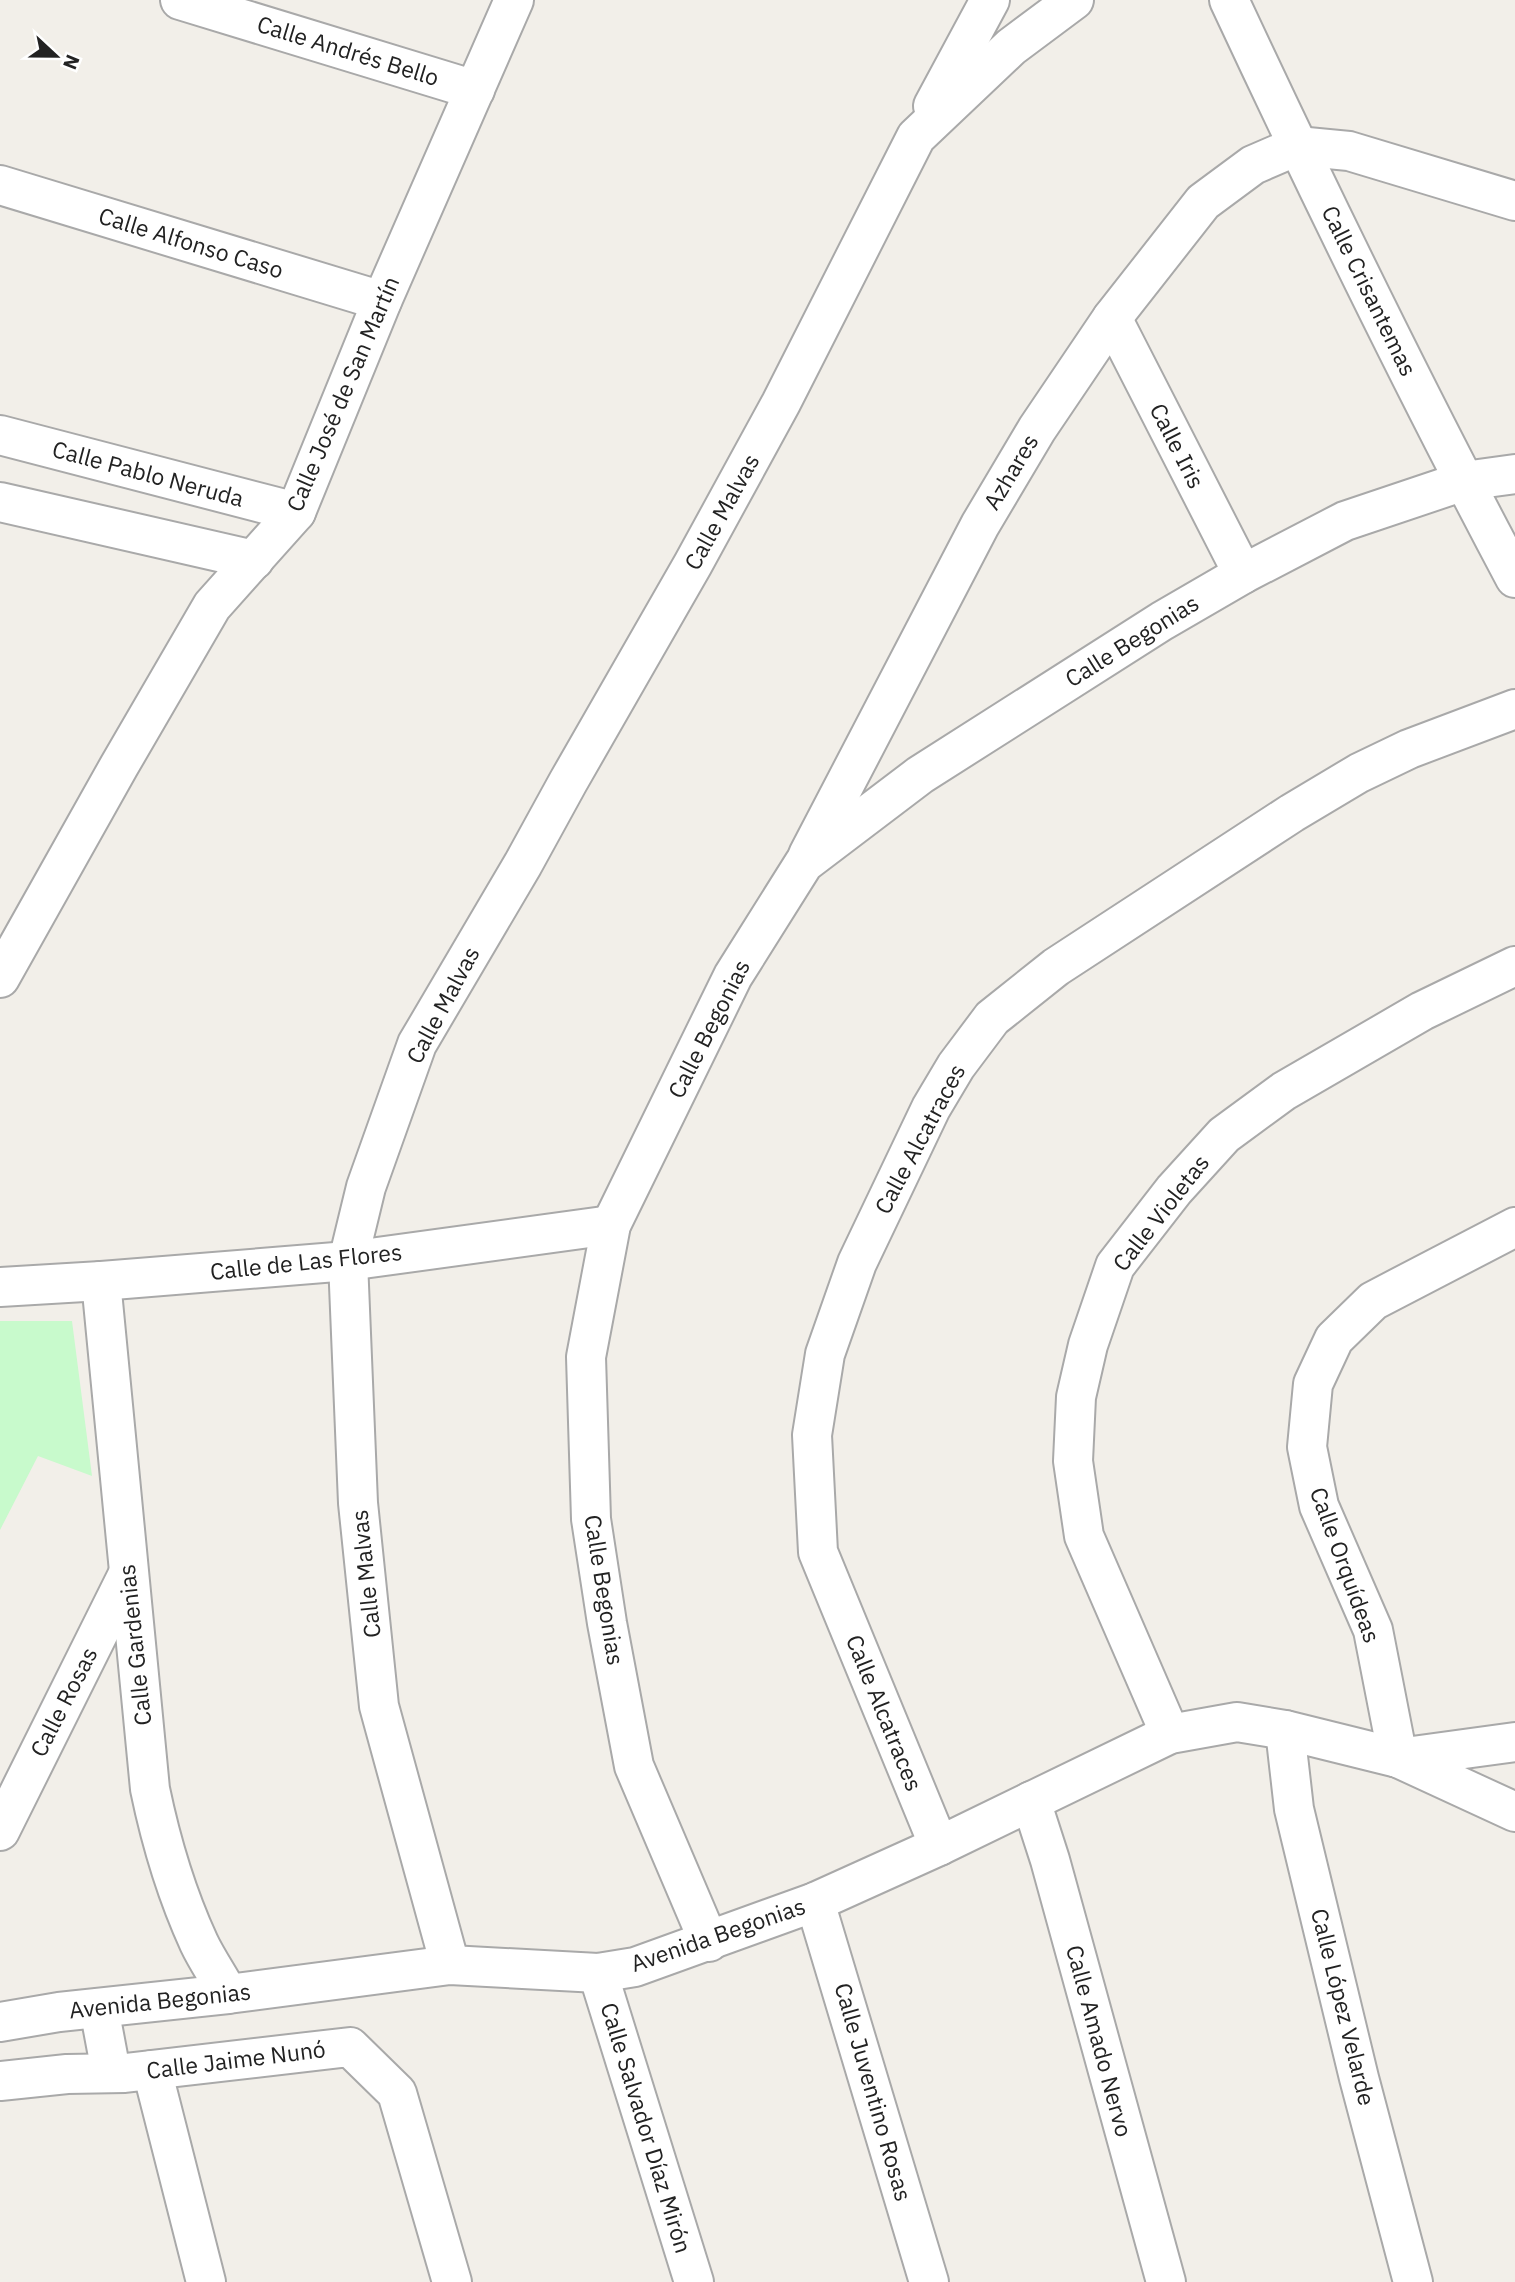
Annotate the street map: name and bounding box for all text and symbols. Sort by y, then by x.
street label: Calle Andrés Bello [254,8,443,92]
north arrow [21,21,91,91]
text: N [58,51,85,73]
street label: Calle Alfonso Caso [95,200,287,284]
street label: Calle Crisantemas [1316,200,1424,381]
street label: Calle José de San Martín [279,271,405,516]
street label: Calle Iris [1144,398,1212,493]
street label: Azhares [976,428,1044,515]
street label: Calle Pablo Neruda [49,433,247,513]
street label: Calle Malvas [677,448,765,575]
street label: Calle Begonias [1059,587,1204,693]
street label: Calle Malvas [399,941,486,1068]
street label: Calle Begonias [660,954,756,1103]
street label: Calle Alcatraces [867,1058,971,1219]
street label: Calle Violetas [1105,1148,1215,1277]
street label: Calle de Las Flores [208,1236,403,1286]
street label: Calle Orquídeas [1304,1483,1388,1646]
street label: Calle Malvas [343,1509,387,1640]
street label: Calle Begonias [578,1513,632,1667]
street label: Calle Gardenias [111,1563,157,1727]
street label: Calle Alcatraces [840,1630,930,1795]
street label: Calle Rosas [23,1642,103,1761]
street label: Avenida Begonias [626,1890,809,1978]
street label: Calle López Velarde [1305,1905,1383,2108]
street label: Calle Amado Nervo [1060,1942,1140,2140]
street label: Avenida Begonias [67,1976,252,2024]
street label: Calle Juventino Rosas [828,1979,919,2204]
street label: Calle Salvador Díaz Mirón [595,1999,699,2257]
street label: Calle Jaime Nunó [145,2033,327,2085]

